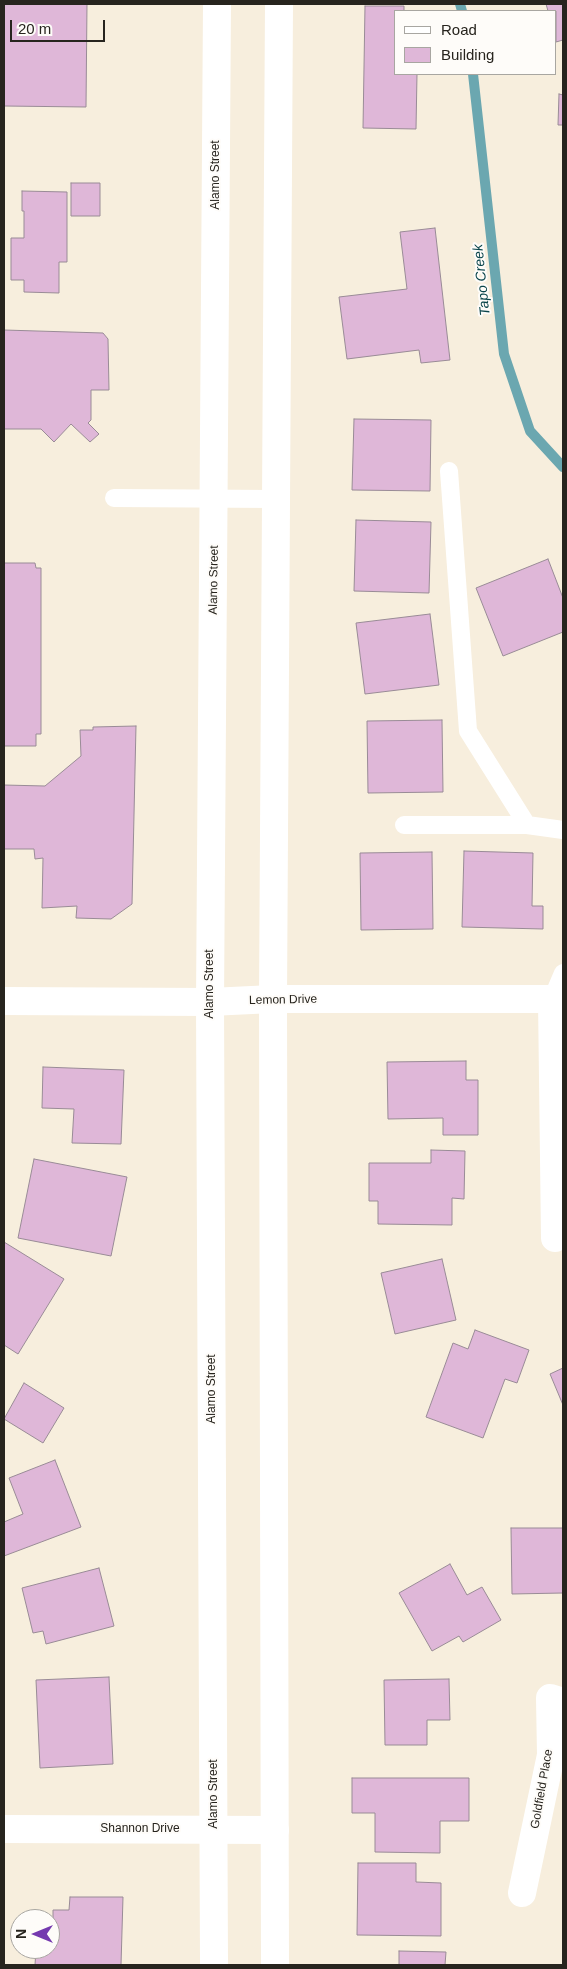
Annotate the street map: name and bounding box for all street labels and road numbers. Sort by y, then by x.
street label: Alamo Street [209,140,223,210]
street label: Alamo Street [206,545,222,615]
street label: Alamo Street [203,949,217,1019]
street label: Lemon Drive [249,992,317,1008]
street label: Alamo Street [205,1354,219,1424]
street label: Goldfield Place [528,1748,556,1830]
street label: Alamo Street [207,1759,221,1829]
street label: Shannon Drive [100,1822,180,1836]

